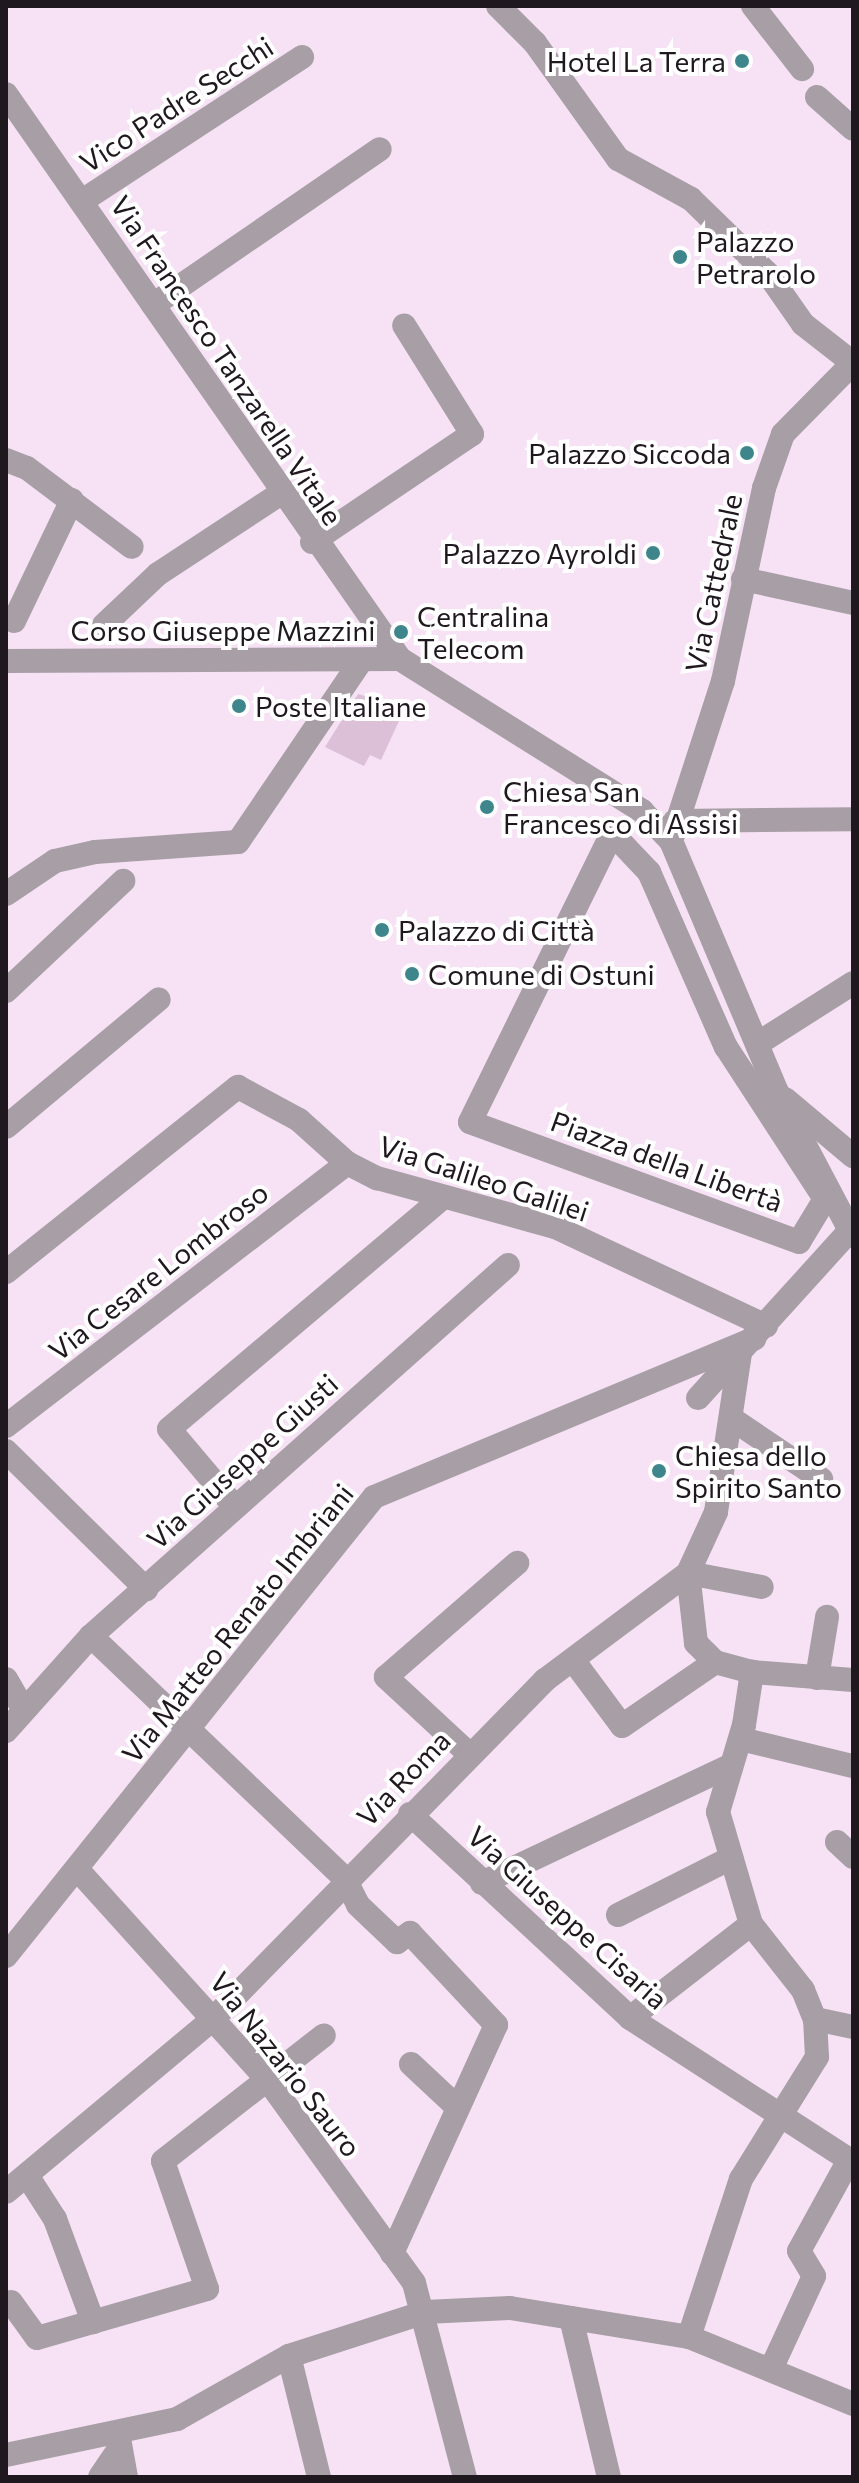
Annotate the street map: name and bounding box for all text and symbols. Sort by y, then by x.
street label: Vico Padre Secchi [73,29,279,179]
place label: Hotel La Terra [547,44,726,78]
marker: Hotel La Terra [733,52,751,70]
street label: Via Francesco Tanzarella Vitale [104,189,350,531]
place label: Palazzo Petrarolo [696,224,816,290]
marker: Palazzo Petrarolo [671,248,689,266]
place label: Palazzo Siccoda [528,436,731,470]
marker: Palazzo Siccoda [738,444,756,462]
street label: Via Cattedrale [678,491,748,675]
place label: Palazzo Ayroldi [442,536,637,570]
marker: Palazzo Ayroldi [644,544,662,562]
place label: Centralina Telecom [417,599,549,665]
street label: Corso Giuseppe Mazzini [70,613,376,647]
marker: Centralina Telecom [392,623,410,641]
place label: Poste Italiane [255,689,426,723]
marker: Poste Italiane [230,697,248,715]
place label: Chiesa San Francesco di Assisi [503,774,738,840]
marker: Chiesa San Francesco di Assisi [478,798,496,816]
place label: Palazzo di Città [398,913,594,947]
marker: Palazzo di Città [373,921,391,939]
place label: Comune di Ostuni [428,957,655,991]
marker: Comune di Ostuni [403,965,421,983]
street label: Piazza della Libertà [547,1103,787,1219]
street label: Via Galileo Galilei [375,1128,593,1228]
street label: Via Cesare Lombroso [42,1175,274,1367]
street label: Via Giuseppe Giusti [140,1366,344,1556]
place label: Chiesa dello Spirito Santo [675,1438,842,1504]
marker: Chiesa dello Spirito Santo [650,1462,668,1480]
street label: Via Matteo Renato Imbriani [114,1477,360,1769]
street label: Via Roma [349,1723,457,1833]
street label: Via Giuseppe Cisaria [461,1818,675,2016]
street label: Via Nazario Sauro [203,1965,369,2163]

